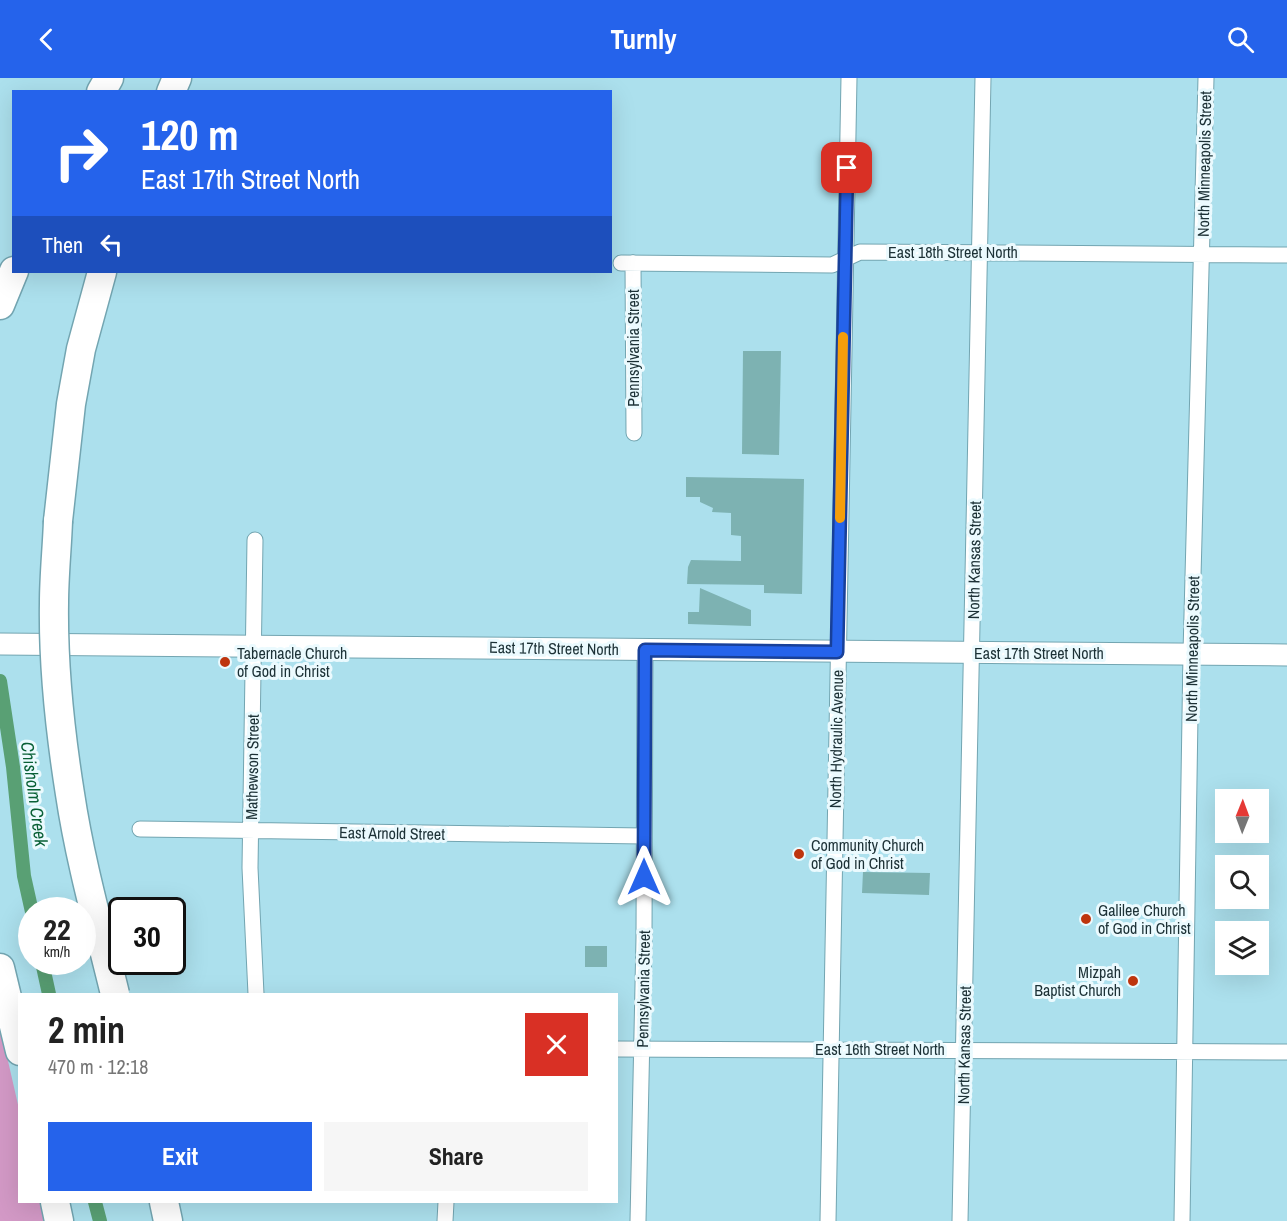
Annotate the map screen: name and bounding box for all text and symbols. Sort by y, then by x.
text: Turnly [610,21,677,57]
icon: back [30,23,63,56]
icon: search [1224,23,1257,56]
street label: North Minneapolis Street [1192,91,1216,237]
text: 120 m [141,107,239,163]
icon: right [42,114,120,192]
pin [821,142,872,193]
icon: arrive [830,151,863,184]
text: East 17th Street North [141,161,360,197]
icon: left [95,228,128,261]
text: Then [42,230,83,260]
street label: East 18th Street North [888,241,1018,263]
street label: Pennsylvania Street [622,289,644,407]
street label: North Kansas Street [962,500,986,619]
street label: North Minneapolis Street [1180,576,1204,722]
street label: East 17th Street North [489,636,619,660]
place label: Tabernacle Church of God in Christ [237,642,347,682]
street label: East 17th Street North [974,642,1104,664]
marker: Tabernacle Church of God in Christ [218,655,232,669]
street label: North Hydraulic Avenue [824,670,848,808]
street label: Mathewson Street [240,714,264,820]
water label: Chisholm Creek [15,740,54,849]
north arrow [1215,789,1269,843]
map controls [1215,789,1269,975]
street label: East Arnold Street [339,821,445,845]
place label: Community Church of God in Christ [811,834,924,874]
position arrow [612,845,676,909]
marker: Community Church of God in Christ [792,847,806,861]
button: search [1215,855,1269,909]
speed limit sign: 30 [108,897,186,975]
place label: Galilee Church of God in Christ [1098,899,1191,939]
text: 22 [43,909,71,949]
marker: Galilee Church of God in Christ [1079,912,1093,926]
button: layers [1215,921,1269,975]
street label: Pennsylvania Street [631,930,655,1048]
text: km/h [44,941,70,962]
place label: Mizpah Baptist Church [1034,961,1121,1001]
marker: Mizpah Baptist Church [1126,974,1140,988]
street label: North Kansas Street [952,985,976,1104]
text: 2 min [48,1006,125,1054]
button: close [525,1013,588,1076]
street label: East 16th Street North [815,1038,945,1060]
text: 470 m · 12:18 [48,1053,148,1080]
button: Exit [48,1122,312,1191]
button: Share [324,1122,588,1191]

